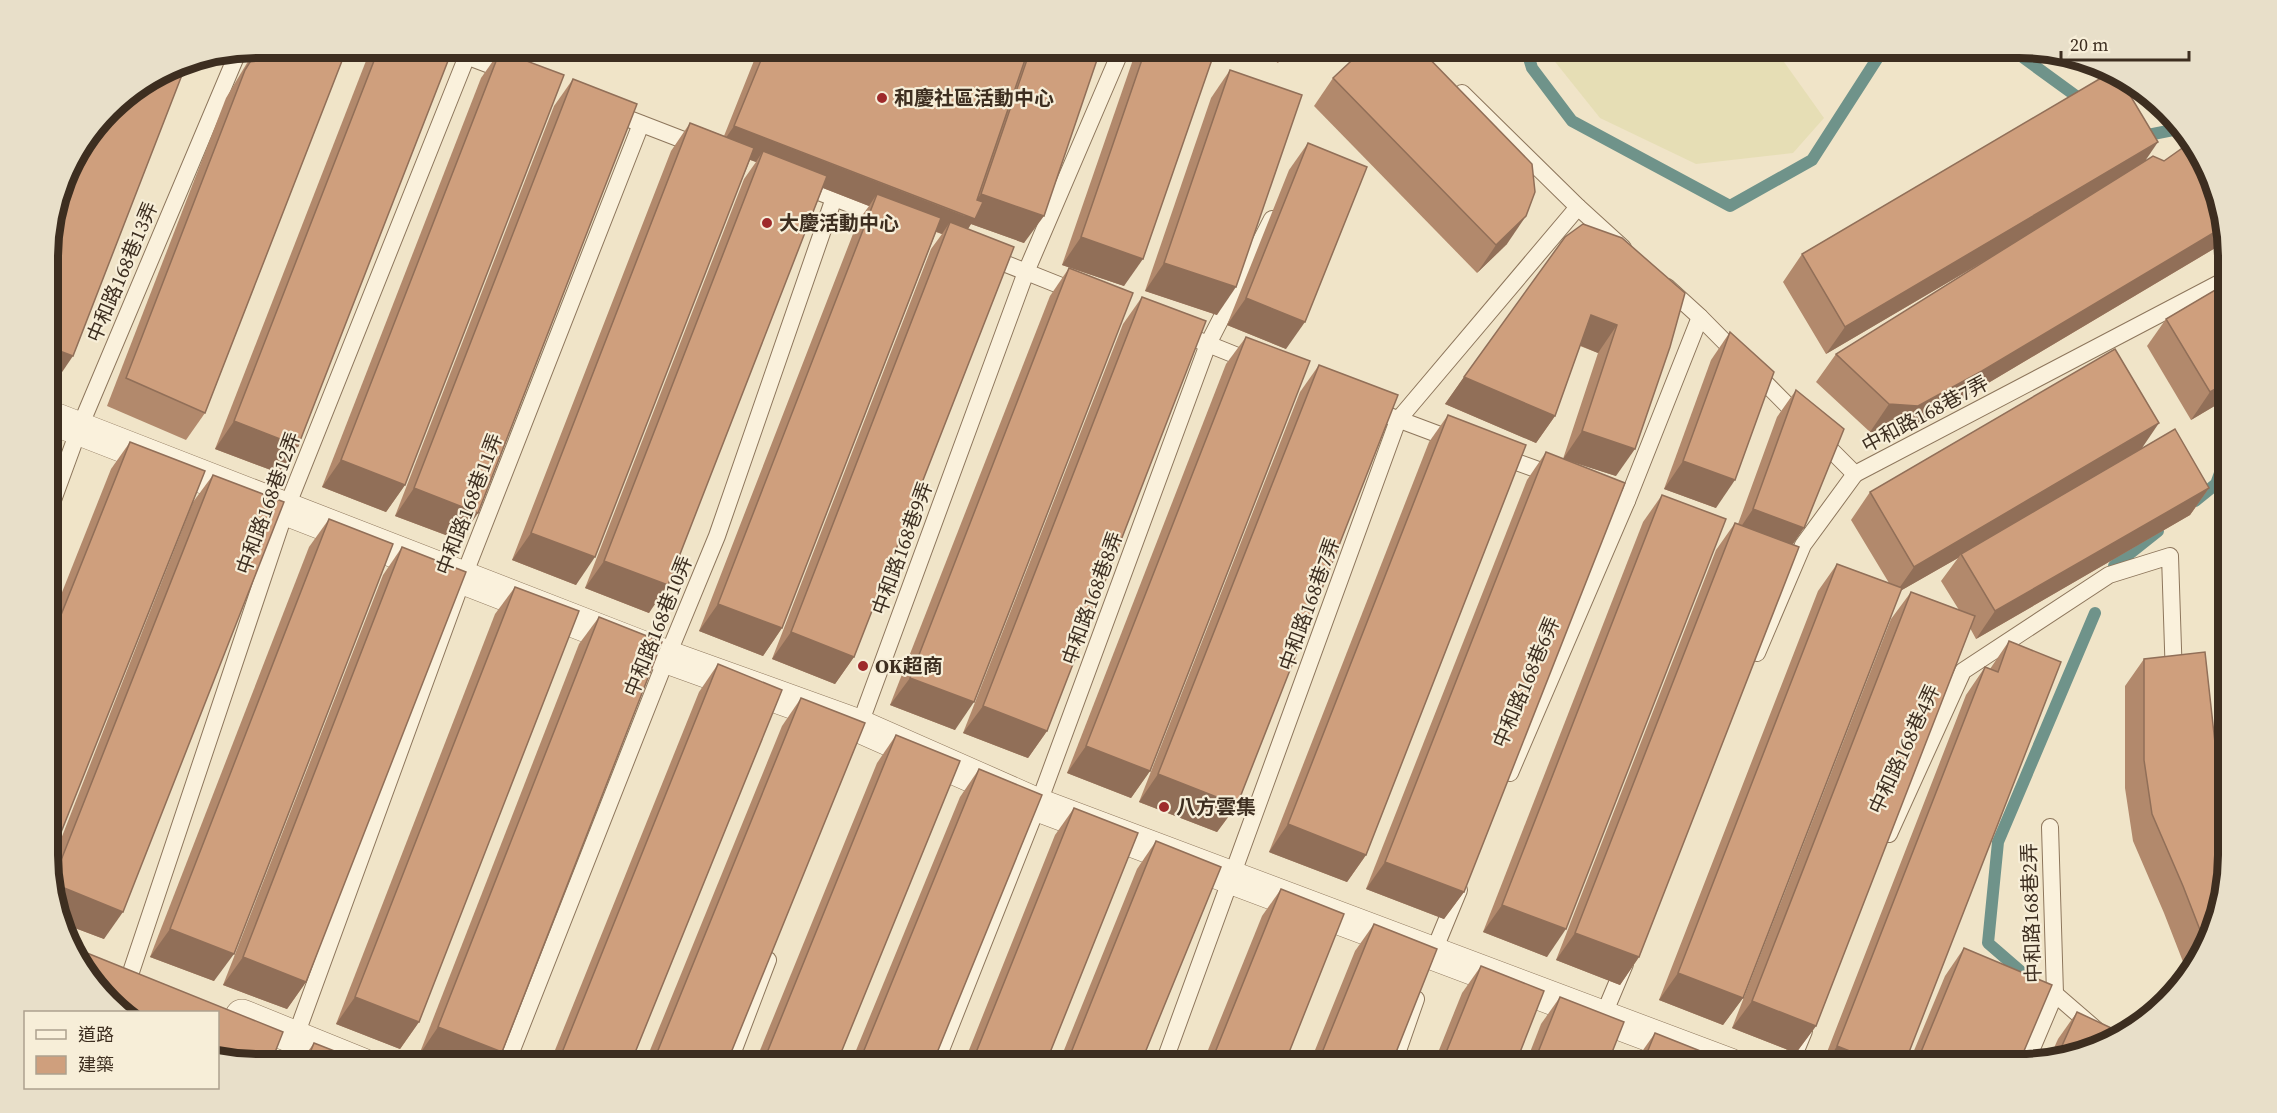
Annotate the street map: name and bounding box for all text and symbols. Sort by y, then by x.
scale bar [2061,24,2188,62]
text: 20 m [2070,32,2108,57]
place label: 和慶社區活動中心 [894,84,1054,112]
marker: 和慶社區活動中心 [875,91,889,105]
street label: 中和路168巷13弄 [80,197,164,347]
place label: 大慶活動中心 [779,209,899,237]
marker: 大慶活動中心 [760,216,774,230]
street label: 中和路168巷7弄 [1857,369,1993,459]
street label: 中和路168巷12弄 [229,428,307,578]
street label: 中和路168巷11弄 [429,429,509,579]
street label: 中和路168巷9弄 [865,477,939,619]
street label: 中和路168巷8弄 [1055,527,1129,669]
street label: 中和路168巷7弄 [1272,533,1346,675]
street label: 中和路168巷10弄 [617,551,699,701]
street label: 中和路168巷6弄 [1486,612,1566,752]
place label: OK超商 [875,652,943,680]
marker: OK超商 [856,659,870,673]
street label: 中和路168巷4弄 [1862,680,1946,818]
place label: 八方雲集 [1176,793,1256,821]
marker: 八方雲集 [1157,800,1171,814]
street label: 中和路168巷2弄 [2015,843,2047,983]
legend [24,1011,219,1089]
text: 道路 [78,1022,114,1047]
text: 建築 [78,1052,114,1077]

